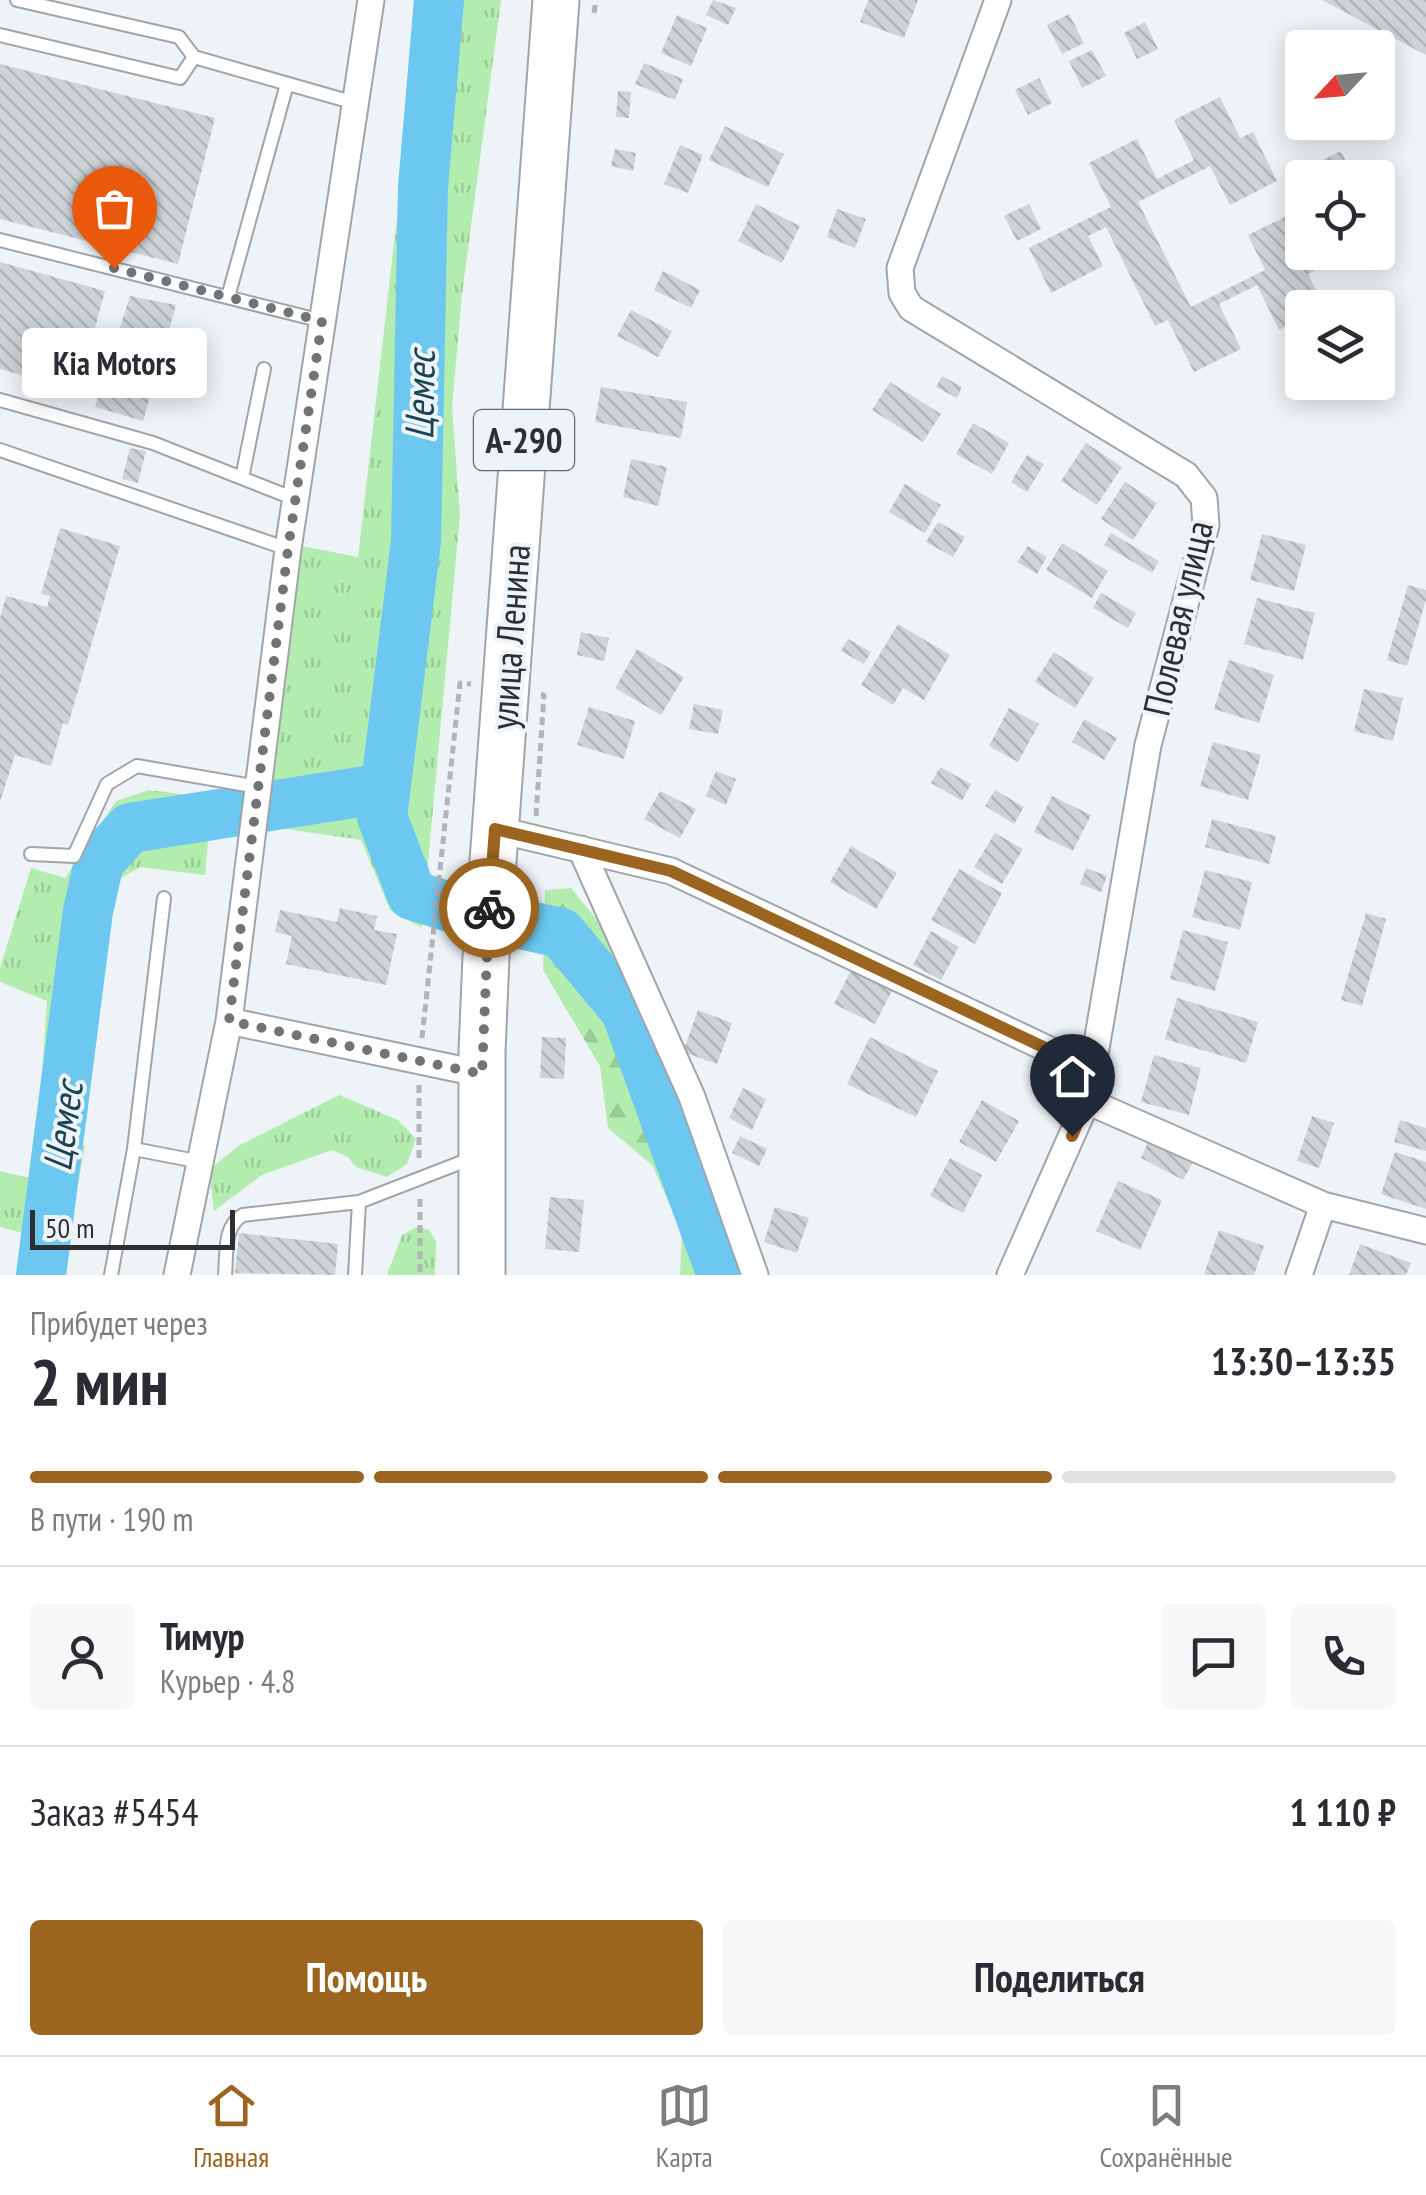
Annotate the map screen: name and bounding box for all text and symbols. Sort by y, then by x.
north arrow [1285,30,1395,140]
map controls [1285,30,1395,400]
button: locate [1285,160,1395,270]
pin [72,166,157,269]
icon: bag [87,181,142,236]
button: layers [1285,290,1395,400]
callout: Kia Motors [22,328,206,398]
text: Kia Motors [53,342,176,384]
water label: Цемес [392,346,446,440]
road number: А-290 [474,410,574,470]
street label: Полевая улица [1131,516,1223,720]
street label: улица Ленина [478,543,540,731]
courier [439,858,539,958]
icon: bike [462,881,517,936]
pin [1030,1034,1115,1137]
icon: home [1045,1049,1100,1104]
water label: Цемес [30,1074,94,1174]
scale bar [30,1205,235,1250]
text: 50 m [45,1209,94,1246]
text: Прибудет через [30,1302,208,1344]
text: 13:30–13:35 [1211,1336,1396,1385]
text: 2 мин [30,1339,169,1423]
text: В пути · 190 m [30,1498,193,1540]
button: person [30,1604,135,1709]
button: chat [1161,1604,1266,1709]
button: phone [1291,1604,1396,1709]
text: Тимур [160,1611,245,1660]
text: Курьер · 4.8 [160,1660,295,1702]
text: Заказ #5454 [30,1787,199,1836]
text: 1 110 ₽ [1290,1787,1396,1836]
button: Помощь [30,1920,703,2035]
button: Поделиться [723,1920,1396,2035]
tab: Главная [193,2078,269,2175]
tab: Карта [656,2078,713,2175]
tab: Сохранённые [1099,2078,1233,2175]

